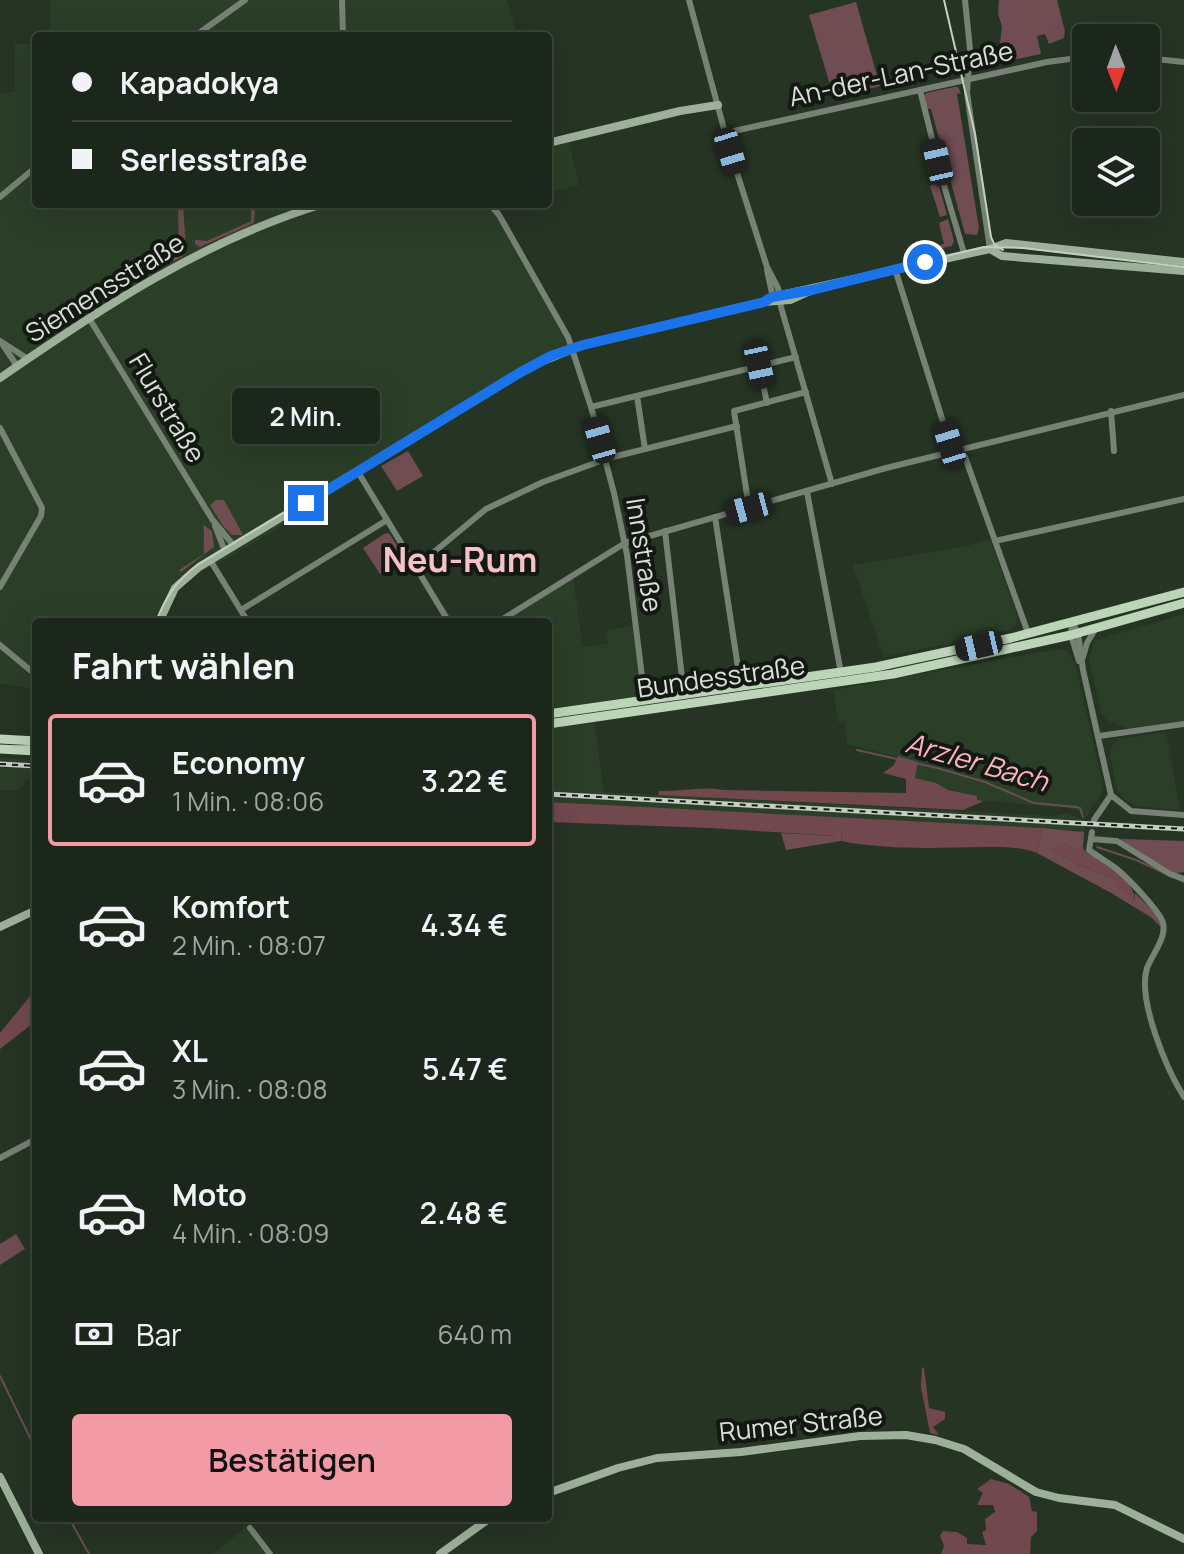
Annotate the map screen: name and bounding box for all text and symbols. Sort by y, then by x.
north arrow [1072,24,1160,112]
map controls [1072,24,1160,216]
street label: An-der-Lan-Straße [785,32,1016,114]
text: Kapadokya [120,62,279,103]
car [712,125,748,177]
button: layers [1072,128,1160,216]
car [921,136,955,188]
text: Serlesstraße [120,139,308,180]
street label: Siemensstraße [18,224,191,350]
route start [907,244,943,280]
car [742,339,776,391]
street label: Flurstraße [121,346,215,469]
callout: 2 Min. [232,387,380,443]
text: 2 Min. [270,398,342,434]
car [582,414,618,466]
car [932,418,968,470]
route end [288,485,324,521]
car [723,490,775,526]
street label: Innstraße [618,495,672,614]
district label: Neu-Rum [383,536,537,582]
car [953,629,1005,663]
text: Fahrt wählen [72,641,295,690]
street label: Bundesstraße [635,646,807,706]
water label: Arzler Bach [902,723,1054,800]
text: Economy [172,742,305,783]
icon: car [76,744,148,816]
text: 3.22 € [421,760,508,801]
text: 1 Min. · 08:06 [172,783,324,819]
text: Komfort [172,886,290,927]
icon: car [76,888,148,960]
text: 4.34 € [421,904,508,945]
text: 2 Min. · 08:07 [172,927,326,963]
text: XL [172,1030,208,1071]
icon: car [76,1032,148,1104]
text: 5.47 € [422,1048,508,1089]
text: 3 Min. · 08:08 [172,1071,328,1107]
text: Moto [172,1174,247,1215]
icon: car [76,1176,148,1248]
text: 2.48 € [420,1192,508,1233]
text: 4 Min. · 08:09 [172,1215,330,1251]
icon: cash [72,1312,116,1356]
text: Bar [136,1314,182,1355]
text: 640 m [437,1316,512,1352]
street label: Rumer Straße [717,1397,884,1449]
button: Bestätigen [72,1414,512,1506]

